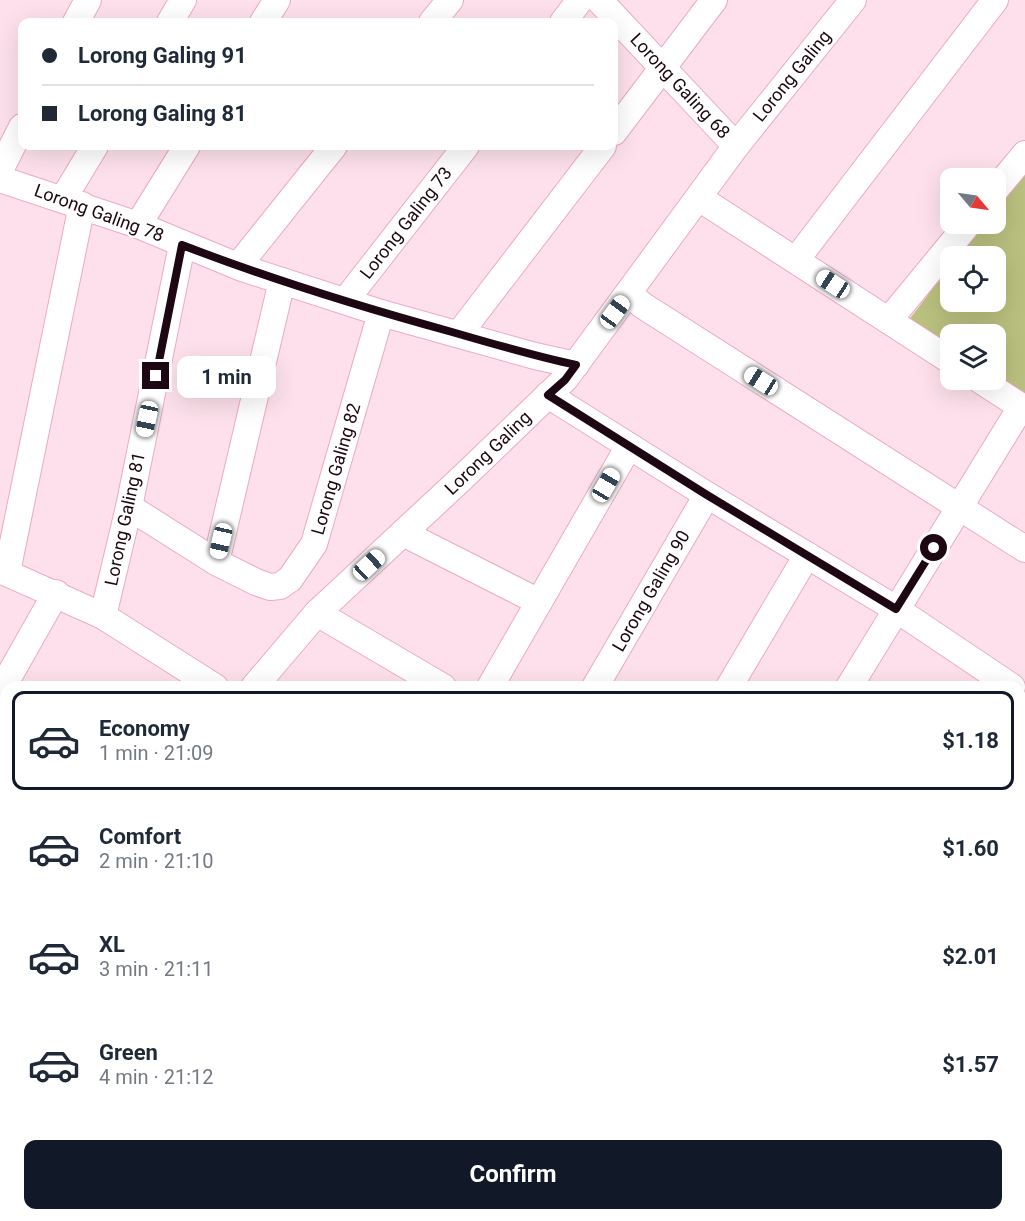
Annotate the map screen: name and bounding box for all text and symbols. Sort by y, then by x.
street label: Lorong Galing [748,26,835,126]
street label: Lorong Galing 68 [626,29,734,143]
text: Lorong Galing 91 [78,43,247,68]
text: Lorong Galing 81 [78,101,247,126]
street label: Lorong Galing 73 [355,163,456,283]
north arrow [940,168,1006,234]
map controls [940,168,1006,390]
street label: Lorong Galing 78 [32,179,167,246]
button: locate [940,246,1006,312]
car [813,267,853,301]
car [597,292,633,332]
button: layers [940,324,1006,390]
callout: 1 min [177,355,276,397]
route end [142,362,169,389]
car [741,364,781,398]
text: 1 min [201,365,252,389]
car [134,400,160,438]
street label: Lorong Galing 82 [307,400,364,537]
street label: Lorong Galing [440,406,535,499]
street label: Lorong Galing 81 [100,450,149,588]
car [589,465,623,505]
car [208,521,234,561]
street label: Lorong Galing 90 [607,527,694,655]
route start [920,534,947,561]
car [350,546,388,584]
icon: car [27,714,81,768]
text: Economy [99,716,190,741]
text: $1.18 [942,728,999,753]
text: 1 min · 21:09 [99,741,214,765]
icon: car [27,822,81,876]
text: Comfort [99,824,181,849]
text: $1.60 [942,836,999,861]
text: 2 min · 21:10 [99,849,214,873]
icon: car [27,930,81,984]
text: XL [99,932,125,957]
text: $2.01 [942,944,999,969]
text: 3 min · 21:11 [99,957,214,981]
icon: car [27,1038,81,1092]
text: Green [99,1040,158,1065]
text: $1.57 [942,1052,999,1077]
text: 4 min · 21:12 [99,1065,214,1089]
button: Confirm [24,1140,1002,1209]

